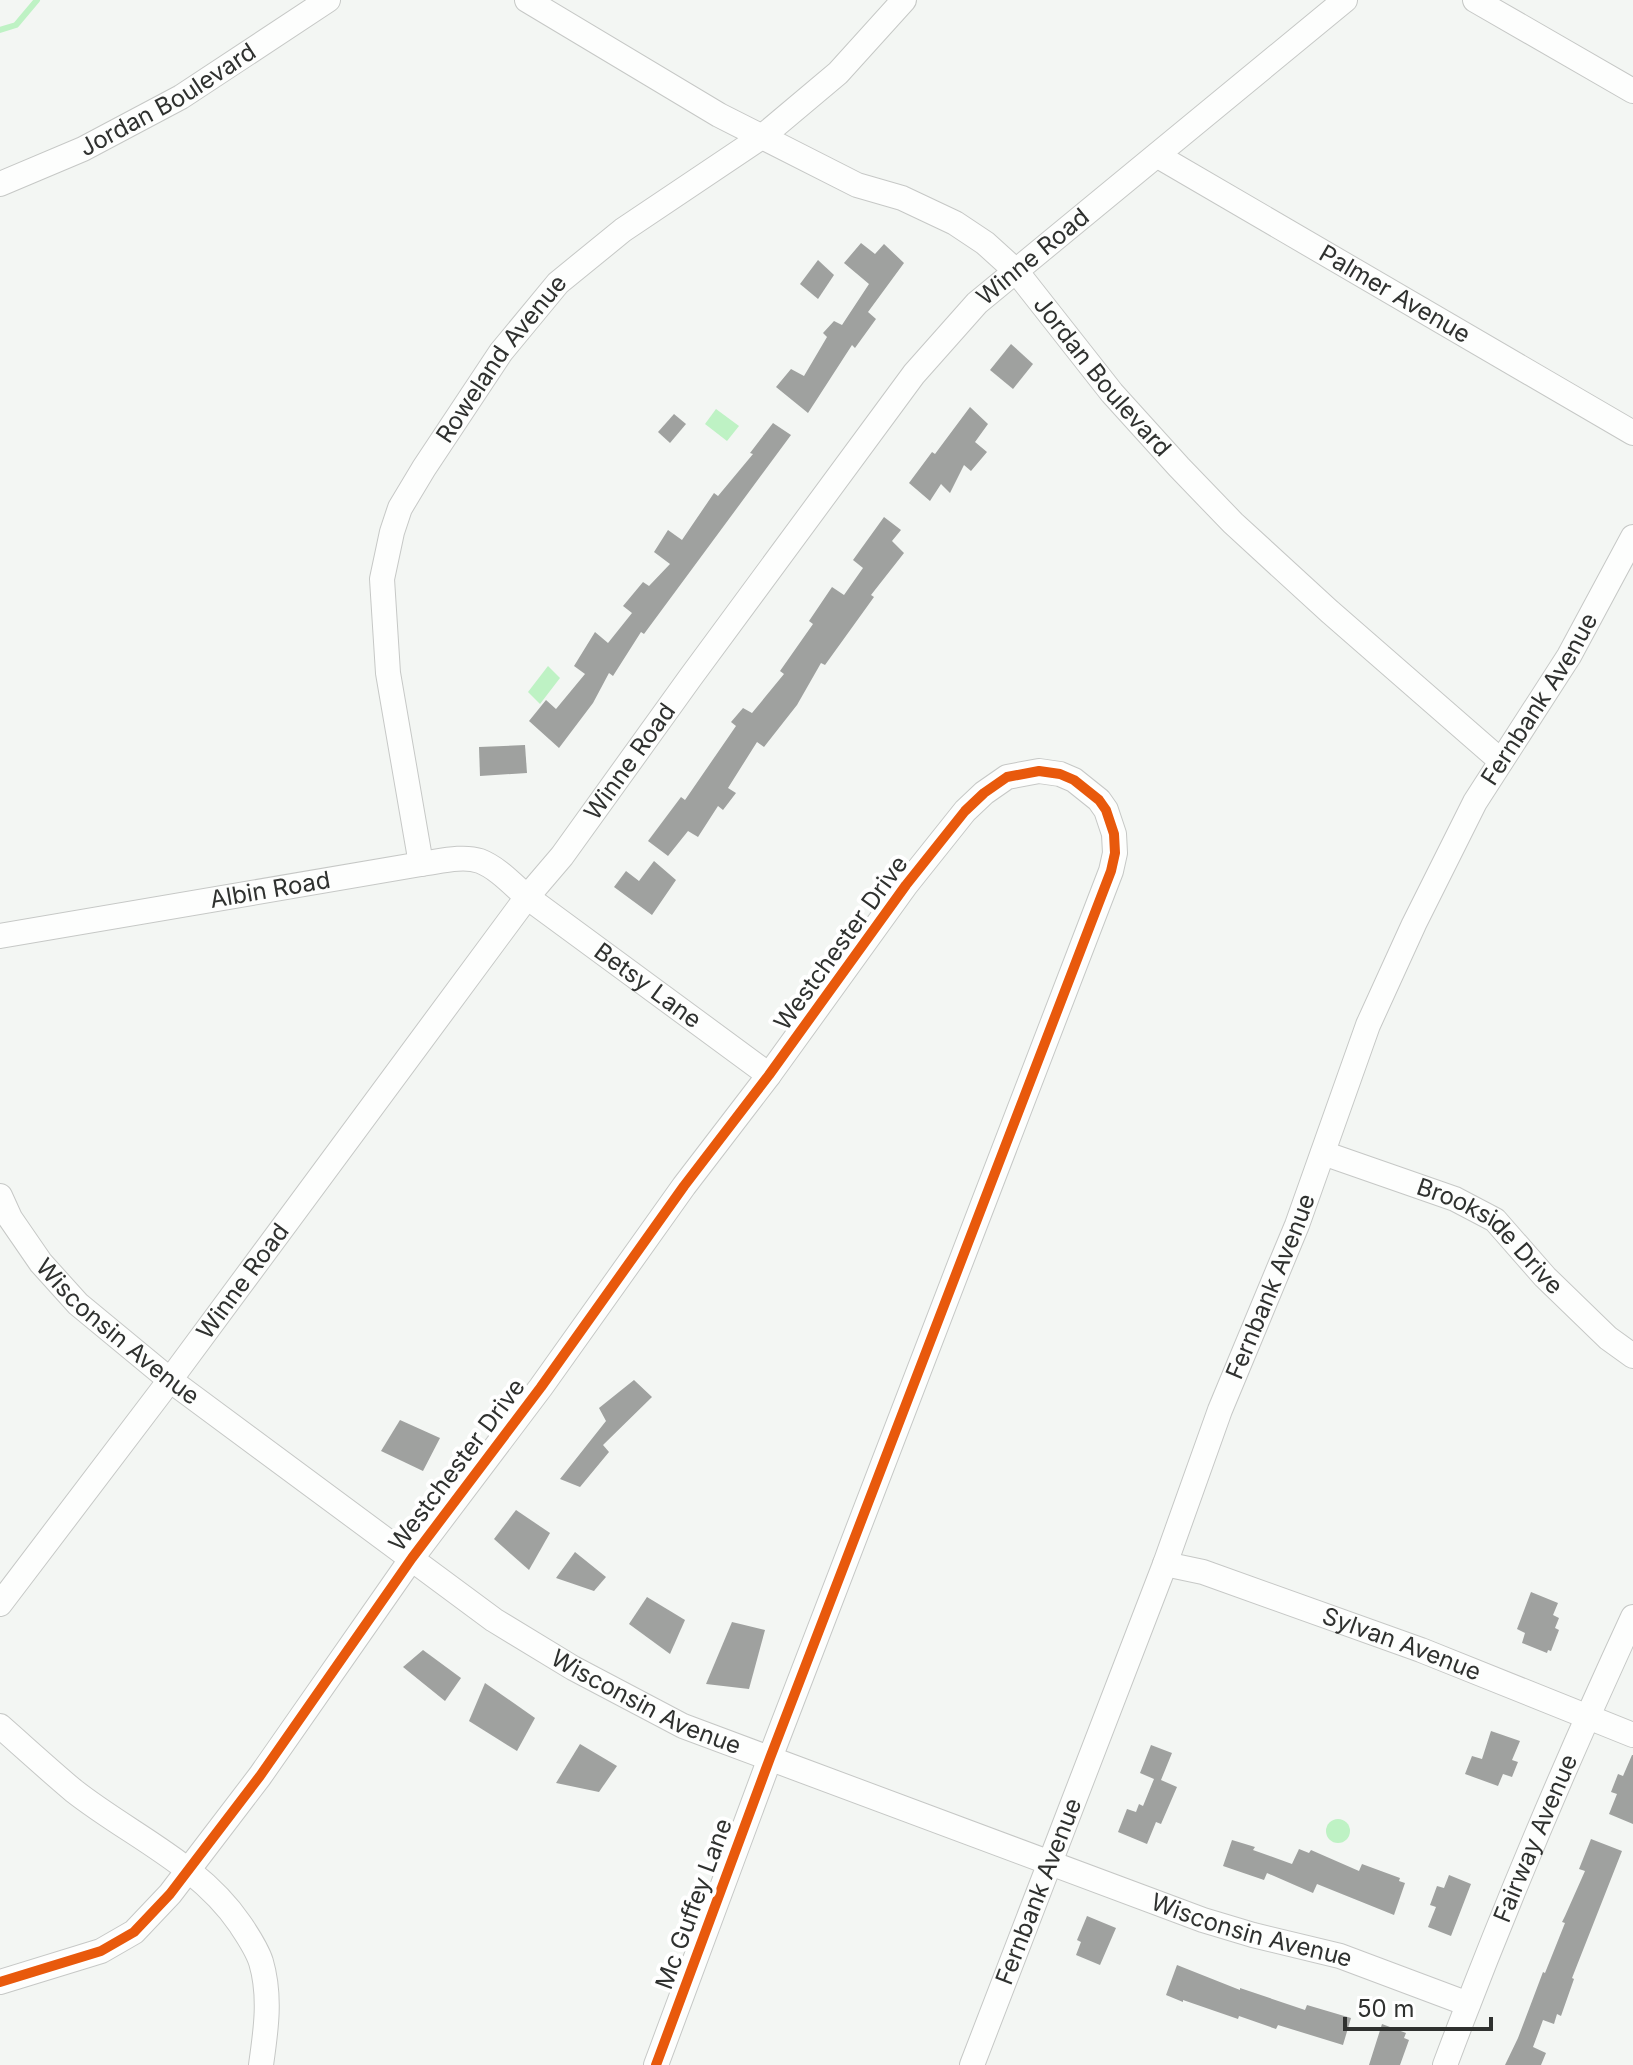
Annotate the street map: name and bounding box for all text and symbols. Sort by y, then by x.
street label: Jordan Boulevard [74,37,261,162]
street label: Winne Road [971,202,1095,311]
street label: Palmer Avenue [1314,238,1476,349]
street label: Roweland Avenue [430,269,573,448]
street label: Jordan Boulevard [1027,290,1177,462]
street label: Fernbank Avenue [1475,608,1603,790]
street label: Winne Road [578,697,681,825]
street label: Westchester Drive [768,850,914,1035]
street label: Albin Road [208,865,332,914]
street label: Betsy Lane [589,936,707,1034]
street label: Brookside Drive [1413,1172,1569,1300]
street label: Fernbank Avenue [1219,1190,1321,1383]
street label: Winne Road [190,1217,295,1344]
street label: Wisconsin Avenue [30,1252,205,1411]
street label: Westchester Drive [382,1373,531,1557]
street label: Sylvan Avenue [1318,1601,1485,1687]
street label: Wisconsin Avenue [546,1643,745,1760]
street label: Fairway Avenue [1487,1750,1583,1927]
street label: Fernbank Avenue [989,1794,1087,1989]
street label: Mc Guffey Lane [649,1815,738,1993]
street label: Wisconsin Avenue [1147,1887,1357,1973]
scale bar [1345,1981,1491,2031]
text: 50 m [1357,1994,1415,2023]

